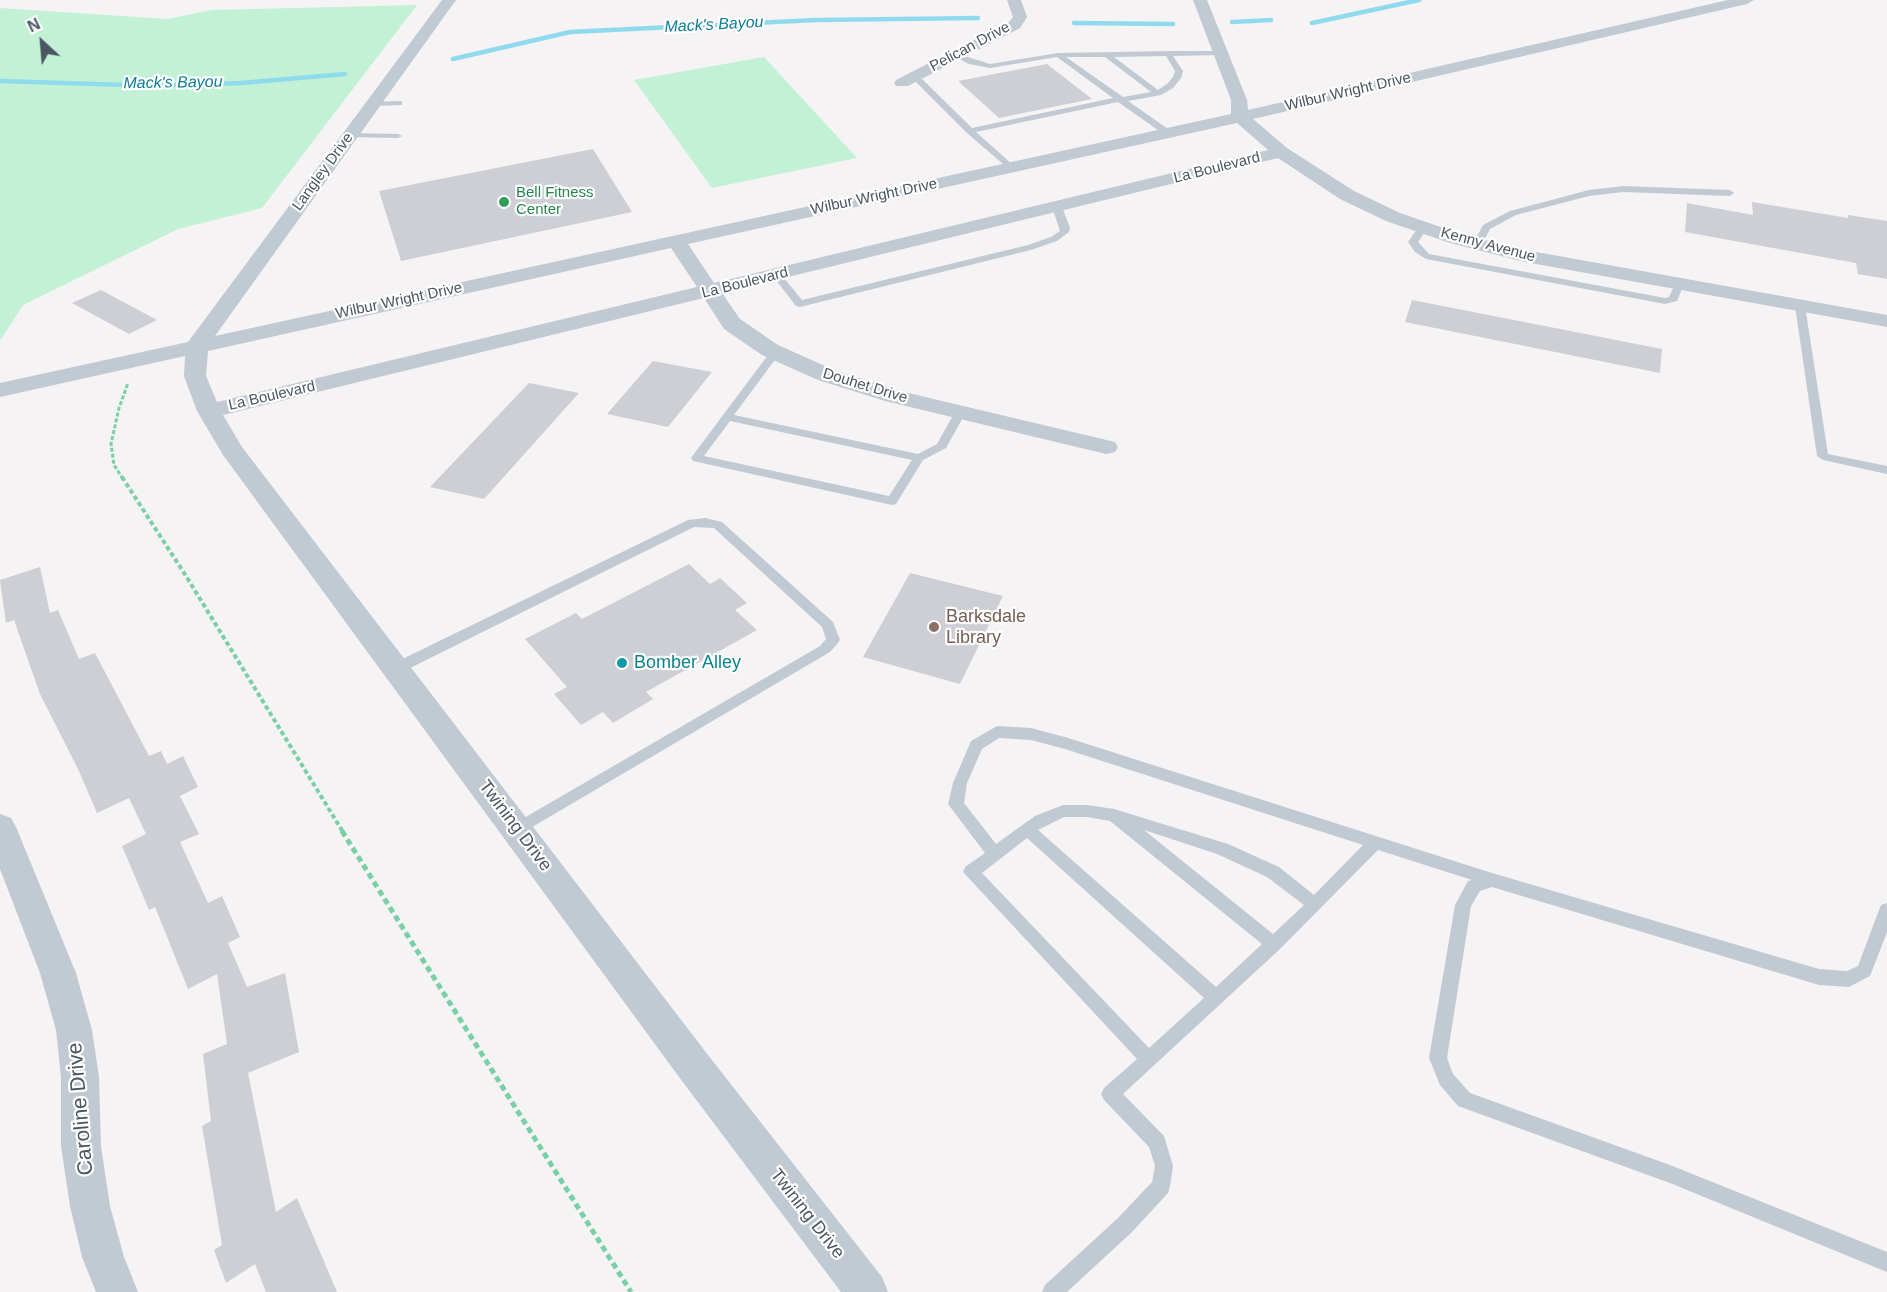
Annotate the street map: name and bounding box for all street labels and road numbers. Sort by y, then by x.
street label: Pelican Drive [927,18,1013,76]
street label: Wilbur Wright Drive [1283,69,1413,115]
street label: Langley Drive [289,130,357,214]
street label: La Boulevard [1172,149,1262,187]
street label: Wilbur Wright Drive [809,175,939,219]
street label: Kenny Avenue [1439,224,1537,266]
street label: La Boulevard [700,264,790,302]
street label: Wilbur Wright Drive [334,279,464,323]
street label: Douhet Drive [821,365,909,407]
street label: La Boulevard [227,377,317,415]
street label: Twining Drive [474,776,556,876]
street label: Caroline Drive [63,1042,99,1176]
street label: Twining Drive [765,1165,849,1263]

